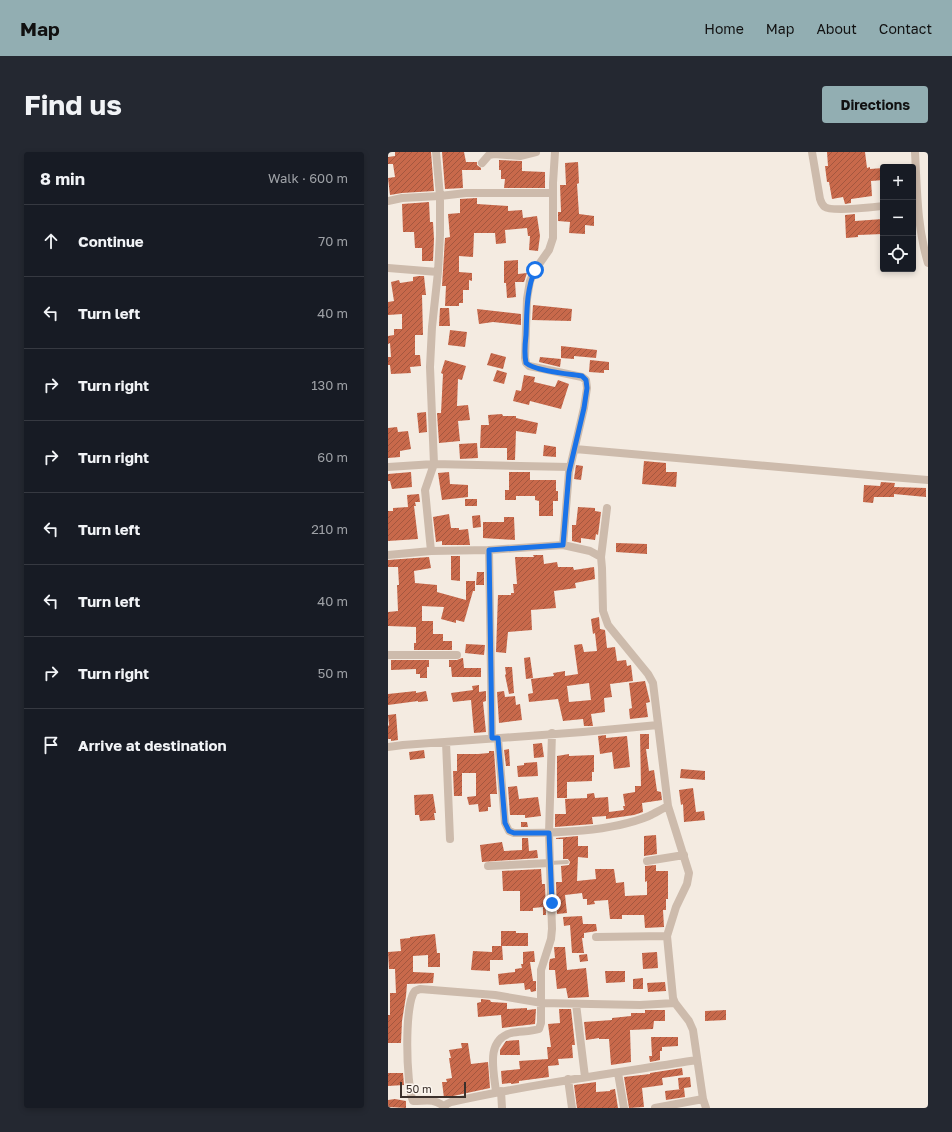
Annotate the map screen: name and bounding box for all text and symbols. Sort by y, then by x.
text: Map [20,17,60,40]
text: Home [704,20,744,37]
text: Map [766,20,794,37]
text: About [816,20,857,37]
text: Contact [879,20,932,37]
button: Directions [822,86,928,123]
text: Find us [24,88,122,121]
map controls [880,164,916,272]
button: + [880,164,916,200]
text: 8 min [40,168,85,189]
text: Walk · 600 m [268,170,348,186]
button: − [880,200,916,236]
icon: ahead [40,230,62,252]
text: Continue [78,232,144,250]
text: 70 m [318,233,348,249]
button: locate [880,236,916,272]
route start [526,261,544,279]
icon: left [40,302,62,324]
text: Turn left [78,304,140,322]
text: 40 m [317,305,348,321]
icon: right [40,374,62,396]
text: Turn right [78,376,149,394]
text: 130 m [311,377,348,393]
icon: right [40,446,62,468]
text: Turn right [78,448,149,466]
text: 60 m [317,449,348,465]
icon: left [40,518,62,540]
text: Turn left [78,520,140,538]
text: 210 m [311,521,348,537]
icon: left [40,590,62,612]
text: Turn left [78,592,140,610]
text: 40 m [317,593,348,609]
icon: right [40,662,62,684]
text: Turn right [78,664,149,682]
text: 50 m [318,665,348,681]
icon: arrive [40,734,62,756]
text: Arrive at destination [78,736,227,754]
route end [543,894,561,912]
scale bar [400,1080,466,1099]
text: 50 m [406,1082,432,1095]

